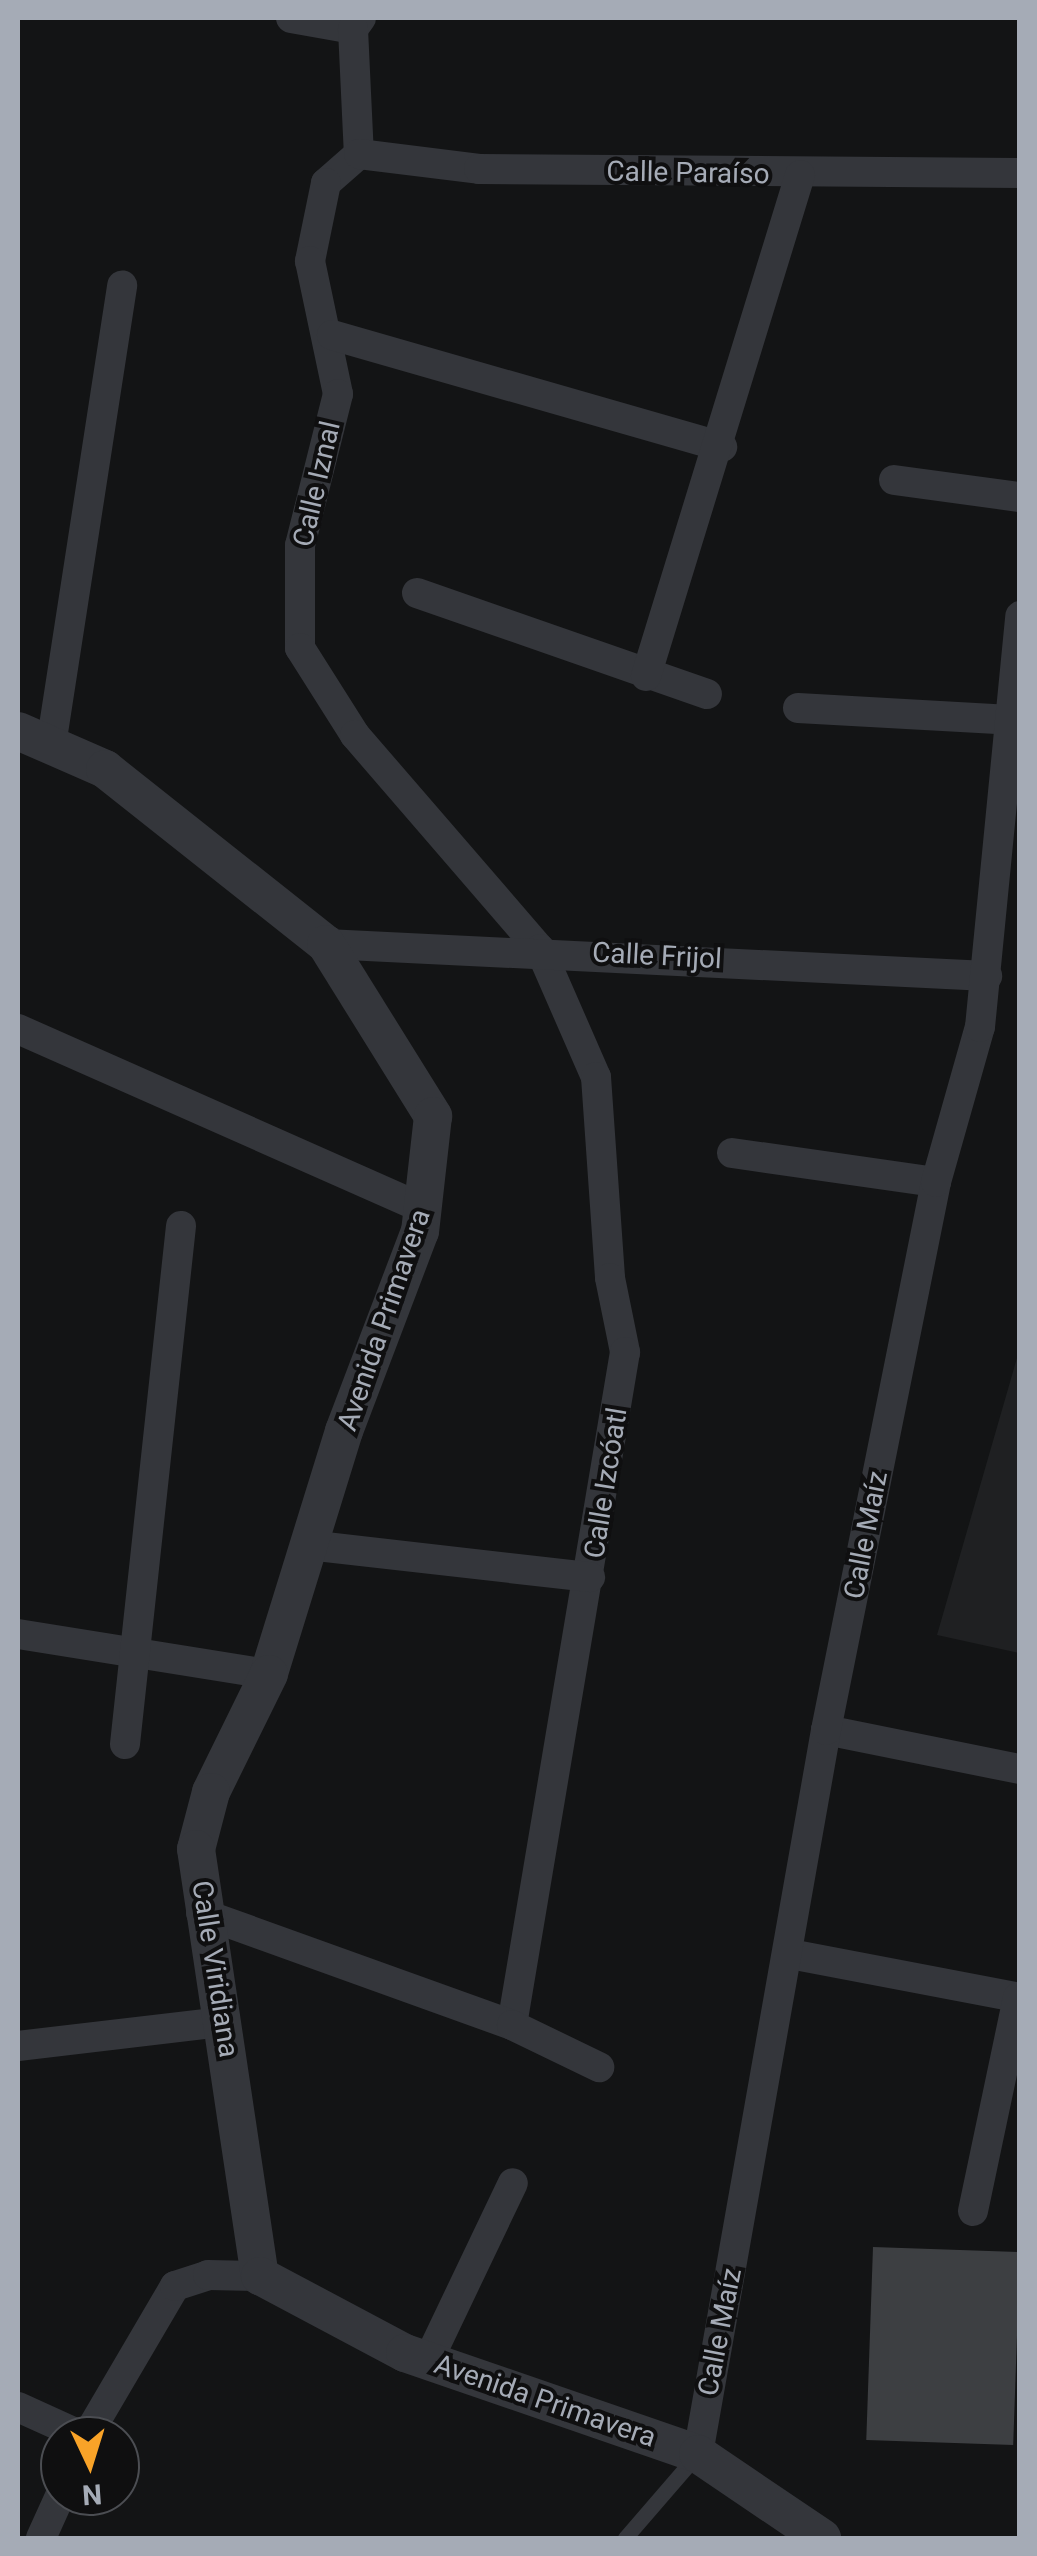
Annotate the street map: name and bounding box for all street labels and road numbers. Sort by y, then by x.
street label: Calle Paraíso [606,155,770,191]
street label: Calle Iznal [286,418,348,550]
street label: Calle Frijol [591,936,723,976]
street label: Avenida Primavera [330,1205,438,1435]
street label: Calle Izcóatl [578,1405,634,1561]
street label: Calle Maíz [837,1468,895,1602]
street label: Calle Viridiana [184,1878,246,2060]
street label: Calle Maíz [691,2265,749,2399]
street label: Avenida Primavera [430,2347,660,2455]

